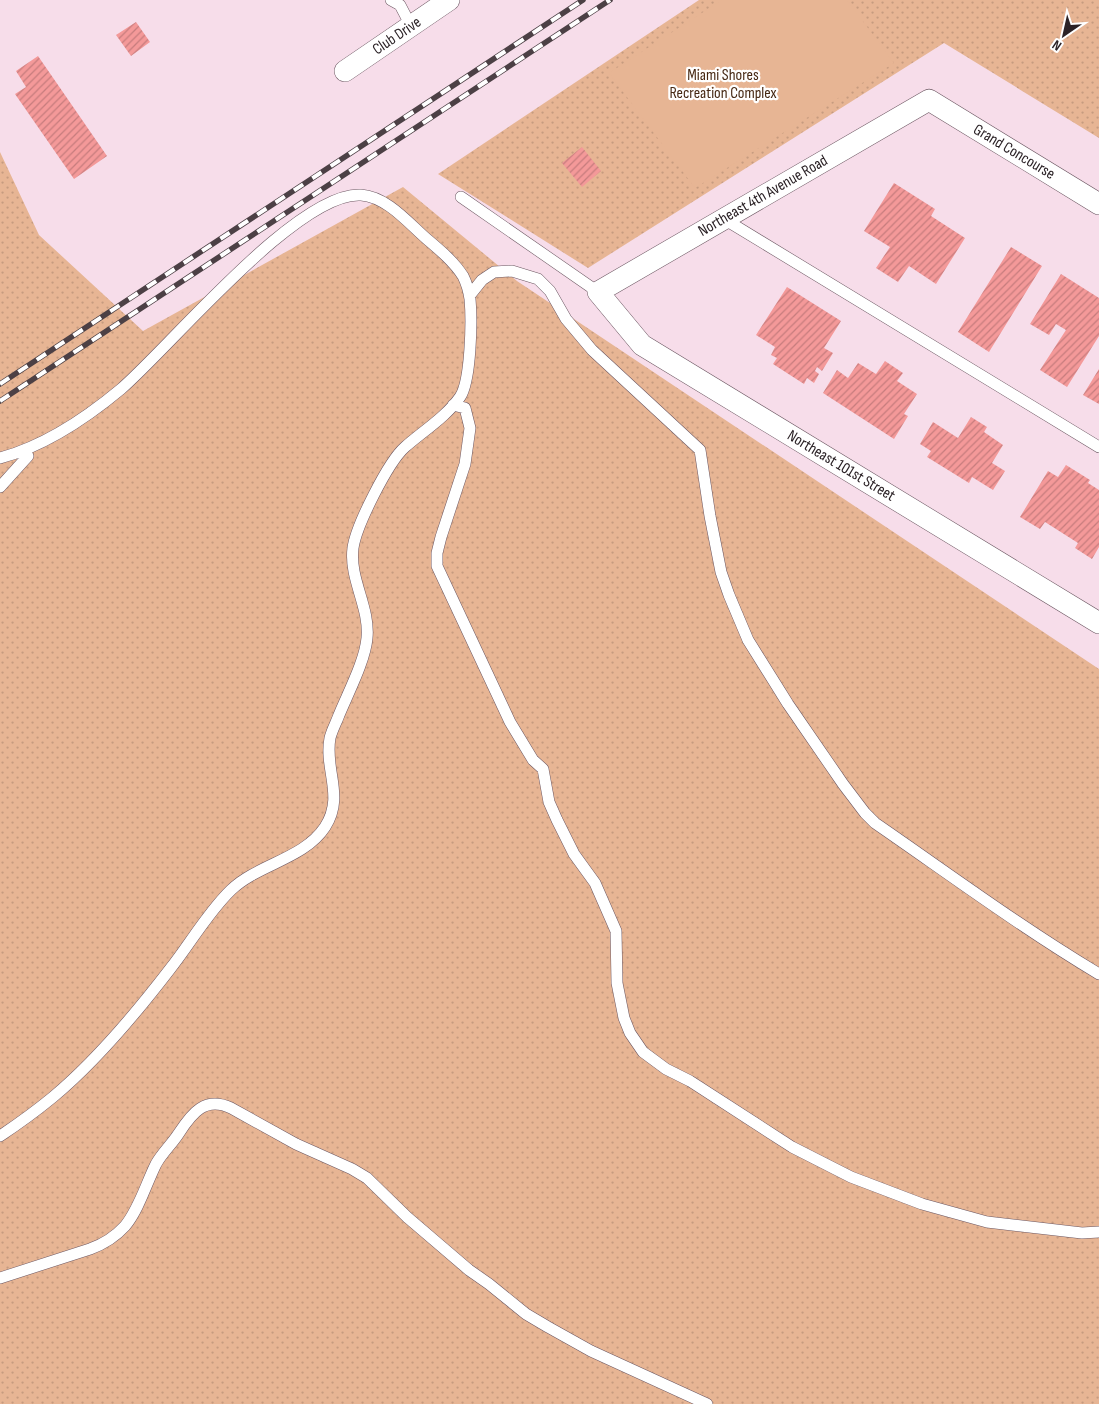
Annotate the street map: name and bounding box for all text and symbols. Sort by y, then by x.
north arrow [1039,10,1089,60]
street label: Club Drive [369,13,425,59]
text: N [1049,36,1065,55]
park label: Miami Shores Recreation Complex [669,66,777,103]
street label: Grand Concourse [970,120,1058,184]
street label: Northeast 4th Avenue Road [695,151,831,241]
street label: Northeast 101st Street [784,426,898,506]

